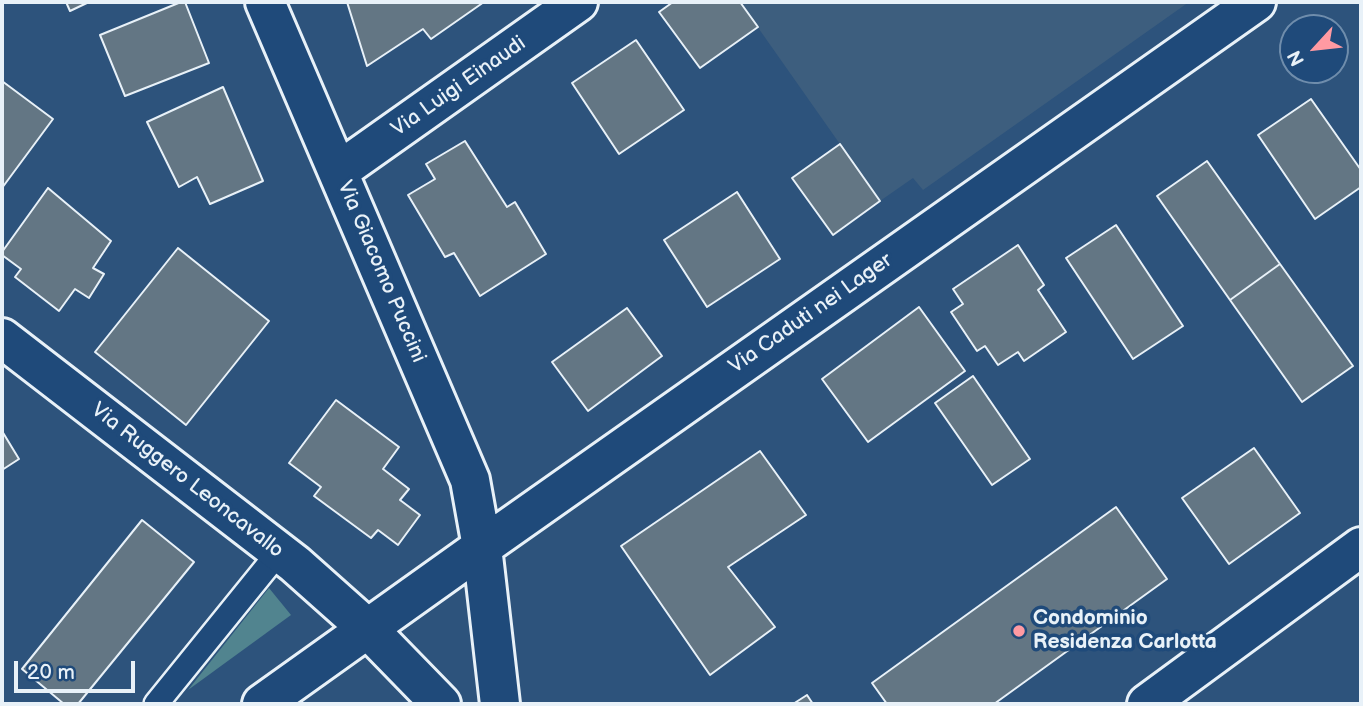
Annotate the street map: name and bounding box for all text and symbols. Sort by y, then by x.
north arrow [1279,14,1349,84]
street label: Via Luigi Einaudi [387,31,531,143]
text: N [1283,46,1310,69]
street label: Via Giacomo Puccini [331,177,431,367]
street label: Via Caduti nei Lager [725,248,897,380]
street label: Via Ruggero Leoncavallo [86,398,288,564]
place label: Condominio Residenza Carlotta [1033,606,1217,656]
marker: Condominio Residenza Carlotta [1011,623,1027,639]
scale bar [18,646,138,690]
text: 20 m [27,660,75,685]

